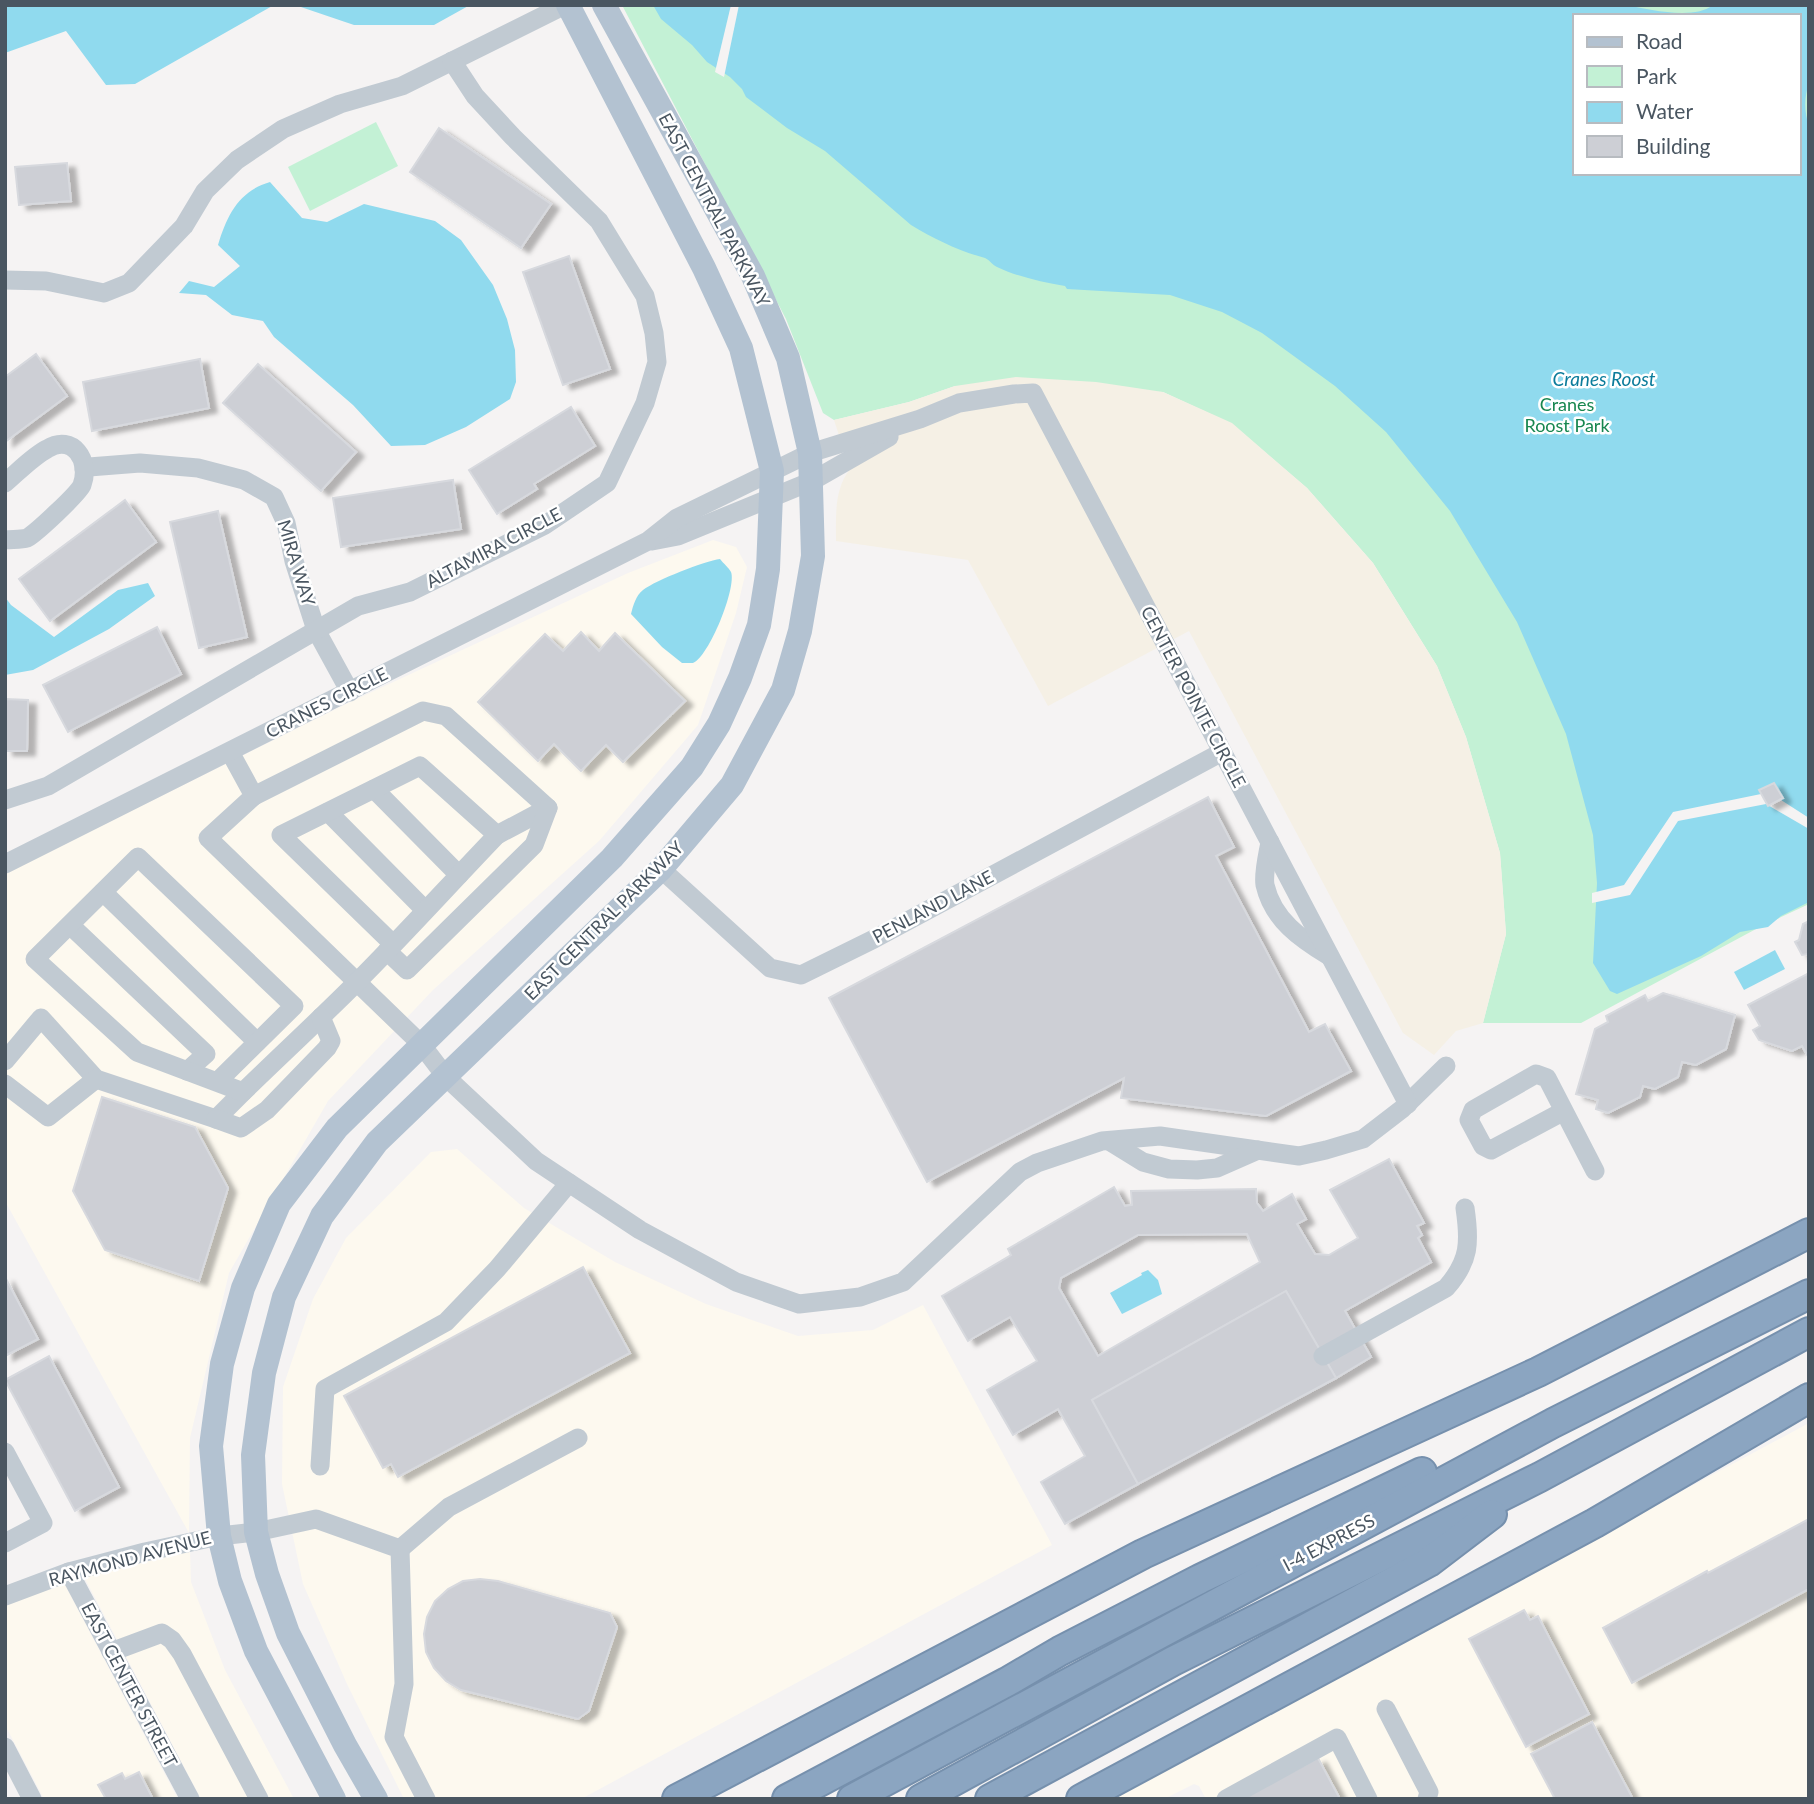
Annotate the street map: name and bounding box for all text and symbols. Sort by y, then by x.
legend [1573,14,1800,175]
text: Road [1636,28,1683,53]
text: Park [1636,63,1677,88]
text: Water [1636,98,1693,123]
street label: EAST CENTRAL PARKWAY [654,109,776,311]
text: Building [1636,133,1711,158]
water label: Cranes Roost [1552,367,1656,390]
park label: Cranes Roost Park [1524,393,1610,436]
street label: ALTAMIRA CIRCLE [422,502,565,592]
street label: MIRA WAY [273,517,321,609]
street label: CENTER POINTE CIRCLE [1137,602,1251,791]
street label: CRANES CIRCLE [262,662,391,742]
street label: EAST CENTRAL PARKWAY [519,836,688,1004]
street label: PENLAND LANE [868,865,997,947]
street label: I-4 EXPRESS [1279,1509,1378,1576]
street label: RAYMOND AVENUE [46,1526,213,1590]
street label: EAST CENTER STREET [77,1598,183,1771]

